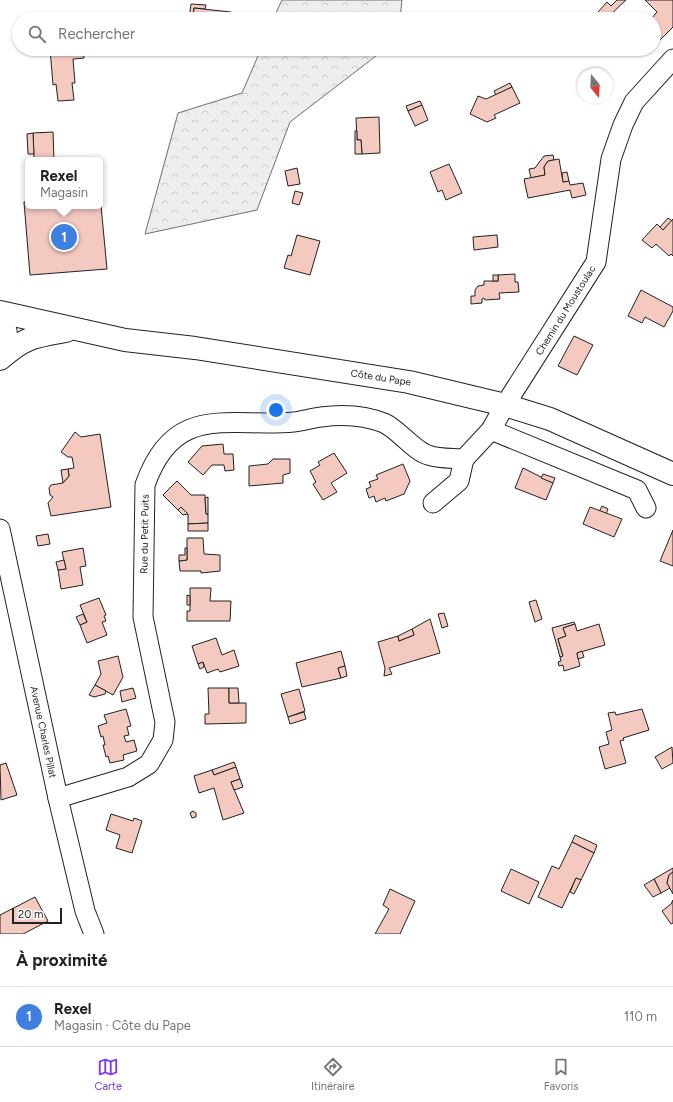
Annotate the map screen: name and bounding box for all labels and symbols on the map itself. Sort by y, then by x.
north arrow [577,68,613,104]
pin: 1 [51,222,77,252]
street label: Chemin du Moustoulac [533,262,599,358]
street label: Côte du Pape [350,366,412,389]
your location [266,400,286,420]
street label: Rue du Petit Puits [137,494,152,574]
street label: Avenue Charles Pillat [27,685,60,780]
scale bar [12,906,62,925]

